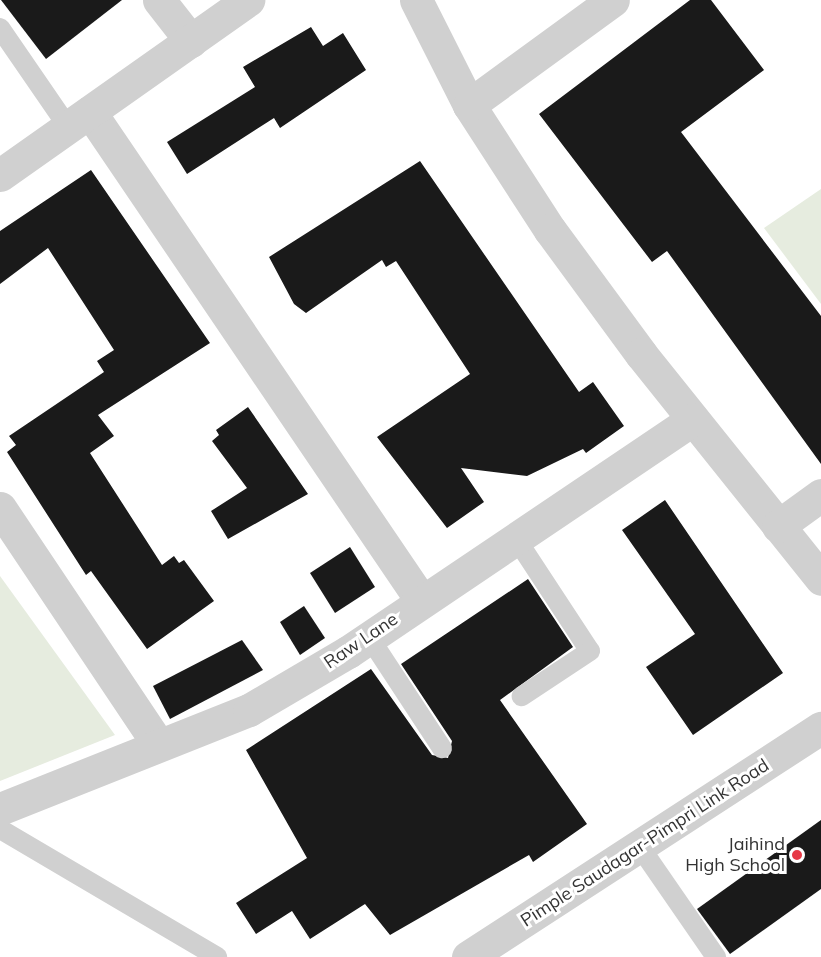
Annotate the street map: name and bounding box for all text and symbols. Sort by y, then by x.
street label: Raw Lane [320,608,402,674]
street label: Pimple Saudagar-Pimpri Link Road [517,755,773,931]
place label: Jaihind High School [685,834,785,876]
marker: Jaihind High School [790,848,804,862]

